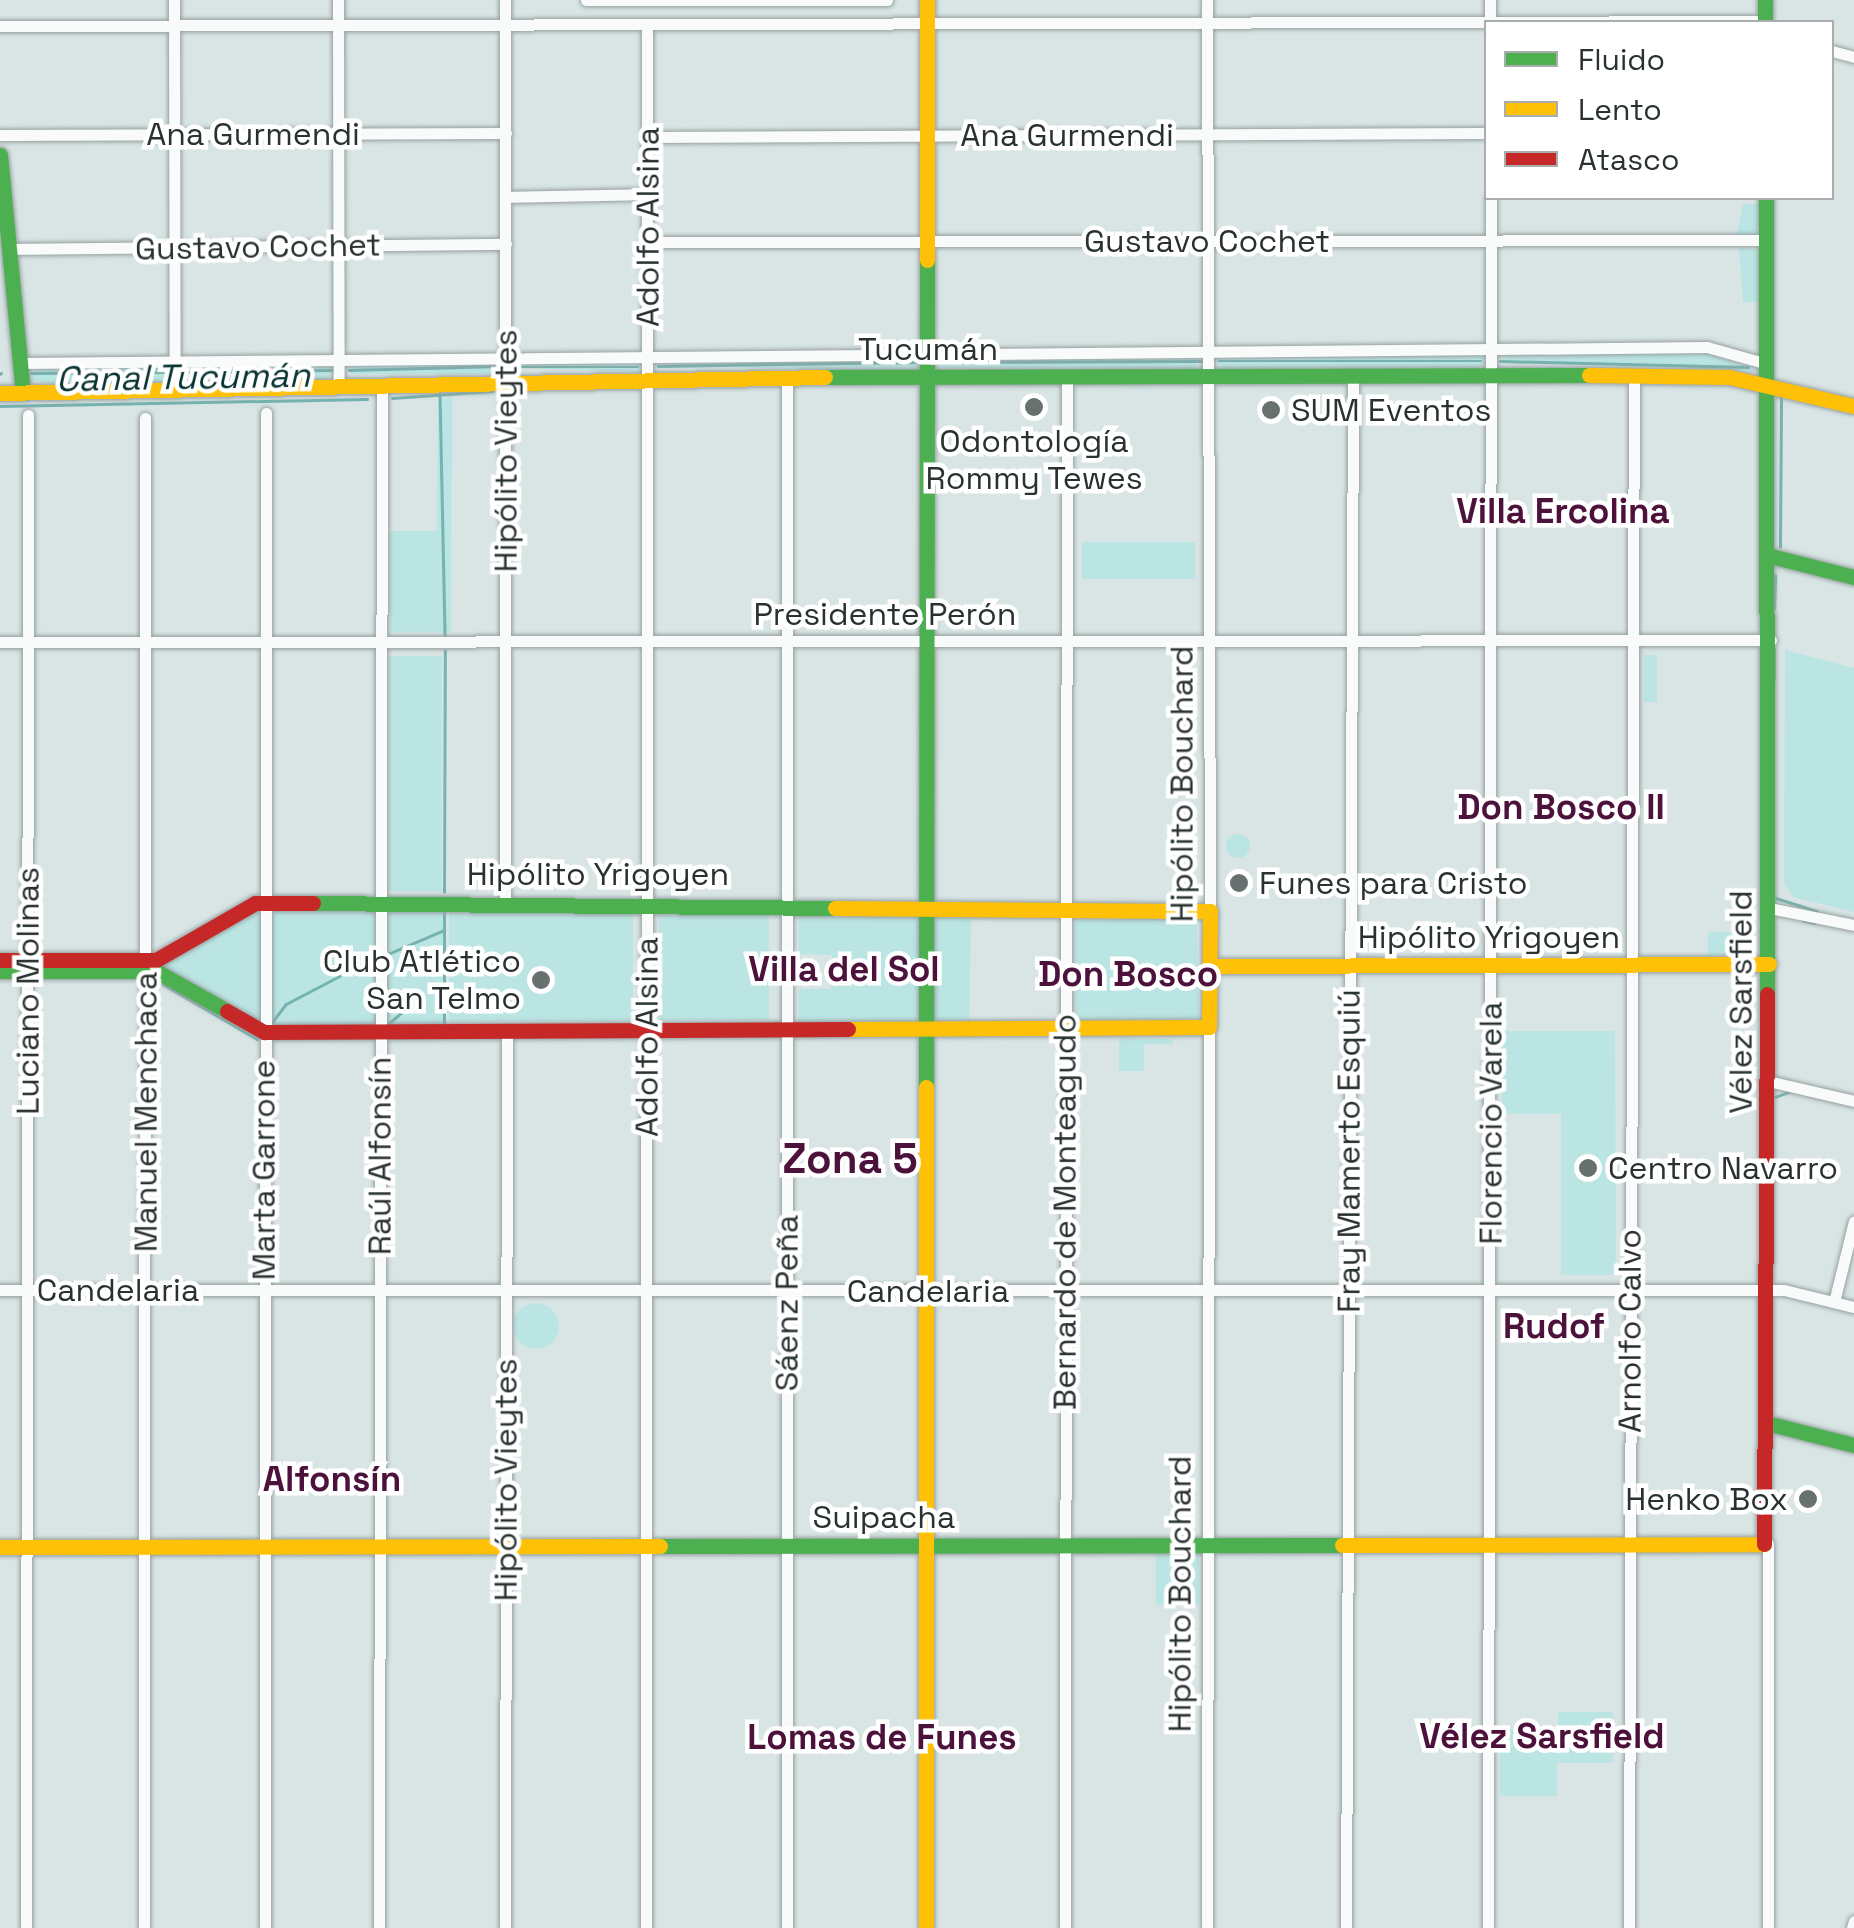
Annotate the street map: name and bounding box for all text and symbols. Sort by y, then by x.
legend [1484,20,1834,200]
text: Fluido [1578,40,1665,79]
text: Lento [1578,90,1662,129]
street label: Ana Gurmendi [146,115,360,153]
street label: Ana Gurmendi [960,116,1174,154]
street label: Adolfo Alsina [629,127,667,327]
text: Atasco [1578,140,1679,179]
street label: Gustavo Cochet [1084,222,1330,260]
street label: Gustavo Cochet [135,226,381,268]
street label: Hipólito Vieytes [487,329,525,573]
street label: Tucumán [858,330,998,368]
water label: Canal Tucumán [55,354,311,400]
place label: SUM Eventos [1291,391,1491,429]
marker: Odontología Rommy Tewes [1023,396,1045,418]
marker: SUM Eventos [1260,399,1282,421]
place label: Odontología Rommy Tewes [925,423,1143,498]
district label: Villa Ercolina [1456,490,1670,532]
street label: Presidente Perón [754,595,1016,633]
street label: Hipólito Bouchard [1163,646,1201,922]
district label: Don Bosco II [1457,786,1665,828]
street label: Hipólito Yrigoyen [467,855,729,893]
place label: Funes para Cristo [1259,864,1528,902]
street label: Luciano Molinas [9,867,47,1115]
marker: Funes para Cristo [1228,872,1250,894]
street label: Vélez Sarsfield [1722,890,1760,1114]
street label: Hipólito Yrigoyen [1358,918,1620,956]
street label: Adolfo Alsina [628,937,666,1137]
place label: Club Atlético San Telmo [322,943,521,1018]
district label: Villa del Sol [748,948,940,990]
district label: Don Bosco [1038,953,1218,995]
marker: Club Atlético San Telmo [530,969,552,991]
street label: Manuel Menchaca [127,972,165,1252]
street label: Fray Mamerto Esquiú [1330,989,1368,1313]
street label: Florencio Varela [1472,1001,1510,1245]
street label: Bernardo de Monteagudo [1046,1014,1084,1410]
street label: Raúl Alfonsín [361,1057,399,1255]
street label: Marta Garrone [245,1060,283,1280]
district label: Zona 5 [782,1134,918,1184]
place label: Centro Navarro [1608,1149,1838,1187]
marker: Centro Navarro [1577,1157,1599,1179]
street label: Sáenz Peña [768,1215,806,1391]
street label: Arnolfo Calvo [1611,1229,1649,1433]
street label: Candelaria [37,1271,199,1309]
street label: Candelaria [847,1272,1009,1310]
district label: Rudof [1503,1305,1605,1347]
street label: Hipólito Vieytes [487,1358,525,1602]
street label: Hipólito Bouchard [1161,1456,1199,1732]
district label: Alfonsín [263,1458,401,1500]
place label: Henko Box [1625,1480,1788,1518]
marker: Henko Box [1797,1488,1819,1510]
street label: Suipacha [813,1498,955,1536]
district label: Vélez Sarsfield [1419,1715,1665,1757]
district label: Lomas de Funes [747,1716,1017,1758]

